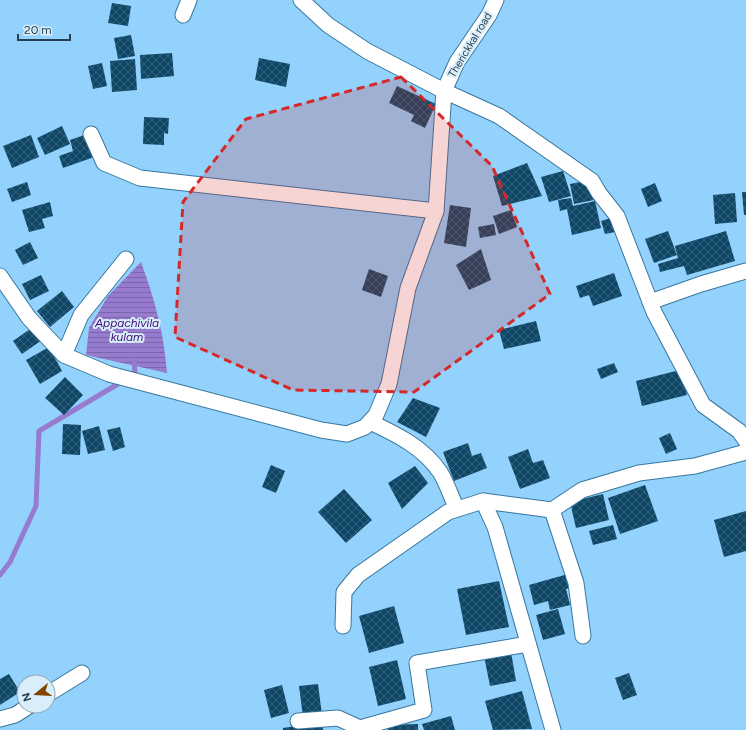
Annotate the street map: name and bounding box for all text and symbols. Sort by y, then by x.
street label: Therickkal road [445,10,495,80]
scale bar [18,16,70,42]
text: 20 m [24,23,52,37]
water label: Appachivila kulam [94,316,159,344]
north arrow [16,674,56,714]
text: N [19,691,34,703]

